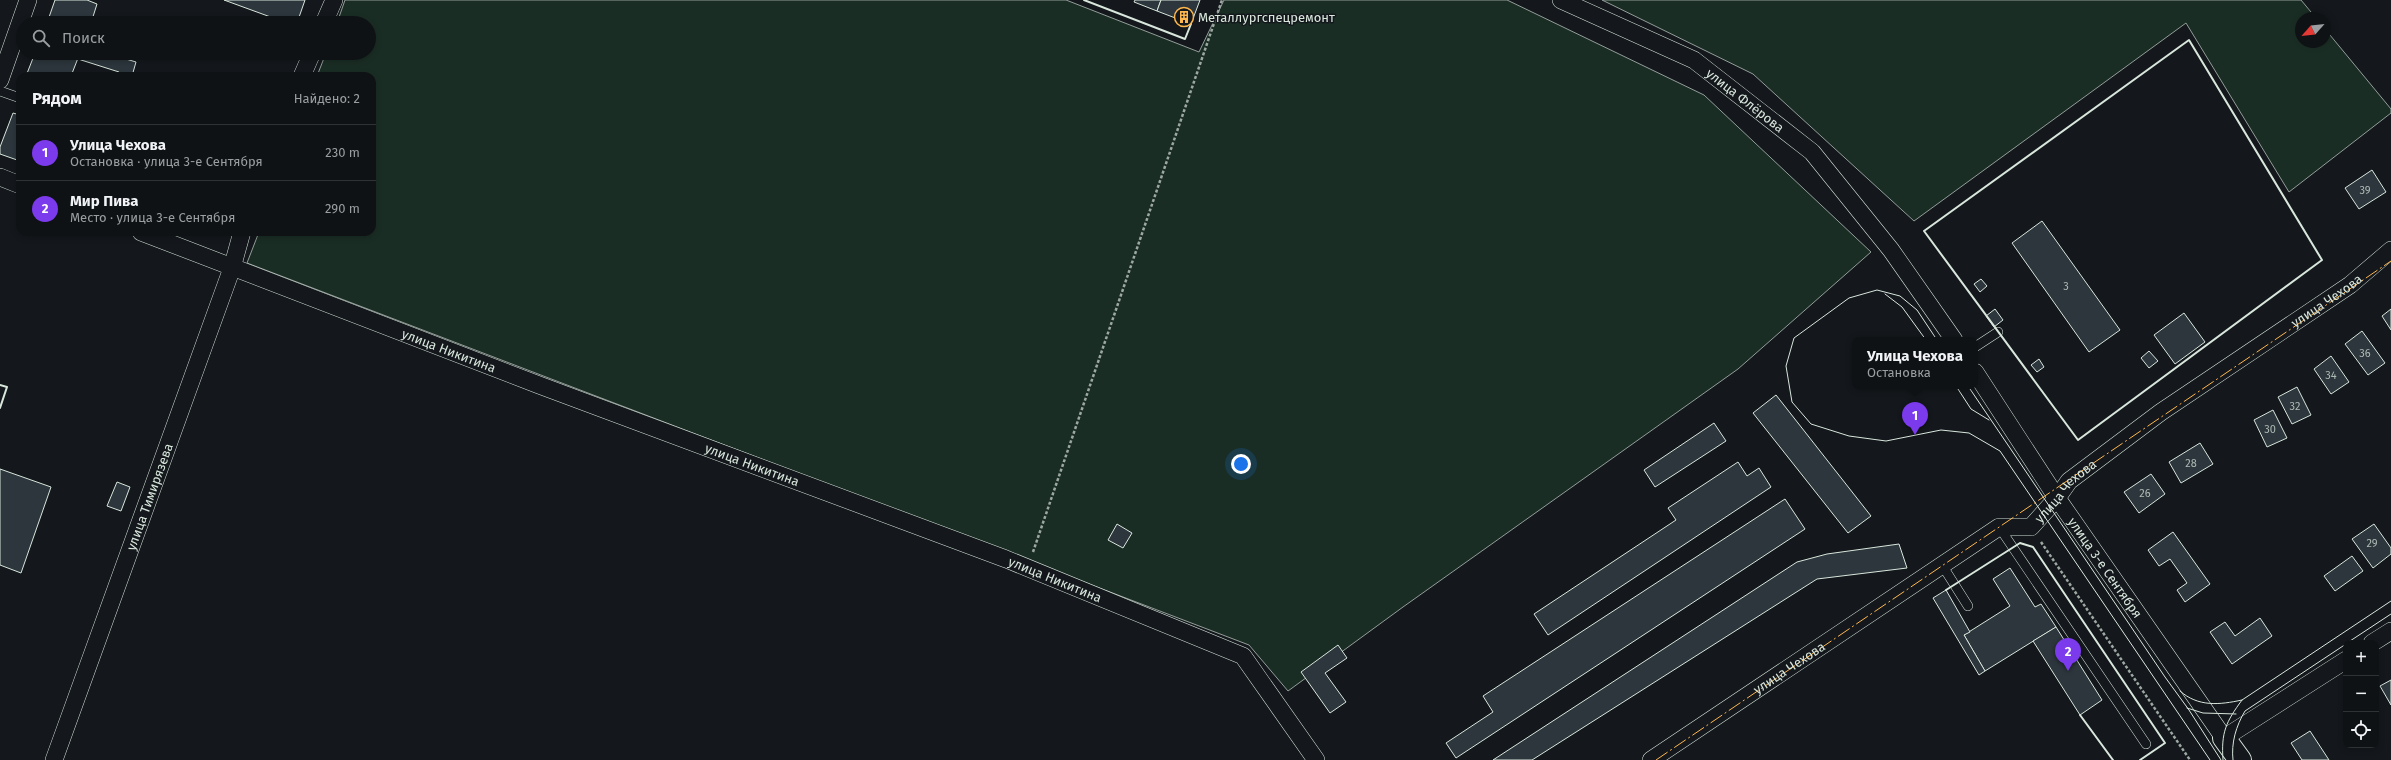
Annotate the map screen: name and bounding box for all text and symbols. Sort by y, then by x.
building icon: Металлургспецремонт [1173,6,1195,28]
place label: Металлургспецремонт [1198,10,1335,25]
north arrow [2295,12,2331,48]
search box [16,16,376,60]
icon: search [30,27,52,49]
text: Поиск [62,29,105,47]
street label: улица Флёрова [1703,65,1787,135]
text: Рядом [32,88,82,109]
text: Найдено: 2 [294,91,360,106]
text: Улица Чехова [70,136,166,154]
text: 1 [42,145,48,160]
text: 230 m [325,145,360,160]
text: Остановка · улица 3-е Сентября [70,154,263,169]
house number: 39 [2359,184,2371,197]
text: Мир Пива [70,192,138,210]
text: 2 [42,201,48,216]
text: 290 m [325,201,360,216]
text: Место · улица 3-е Сентября [70,210,235,225]
street label: улица Чехова [2288,271,2365,330]
house number: 3 [2063,280,2069,293]
street label: улица Никитина [400,326,498,376]
popup [1852,337,1978,389]
text: Улица Чехова [1867,347,1963,365]
house number: 36 [2359,347,2371,360]
text: Остановка [1867,365,1931,380]
house number: 34 [2325,369,2337,382]
house number: 32 [2290,400,2300,413]
pin: 1 [1902,402,1928,435]
house number: 30 [2264,423,2276,436]
street label: улица Тимирязева [123,441,176,553]
street label: улица Никитина [703,441,801,489]
your location [1231,454,1251,474]
street label: улица Чехова [2032,456,2099,526]
house number: 28 [2185,457,2197,470]
house number: 26 [2139,487,2151,500]
street label: улица 3-е Сентября [2065,515,2145,621]
house number: 29 [2366,537,2378,550]
street label: улица Никитина [1006,554,1104,605]
pin: 2 [2055,638,2081,671]
street label: улица Чехова [1751,639,1828,697]
map controls [2343,640,2379,748]
button: + [2343,640,2379,676]
button: − [2343,676,2379,712]
button: locate [2343,712,2379,748]

